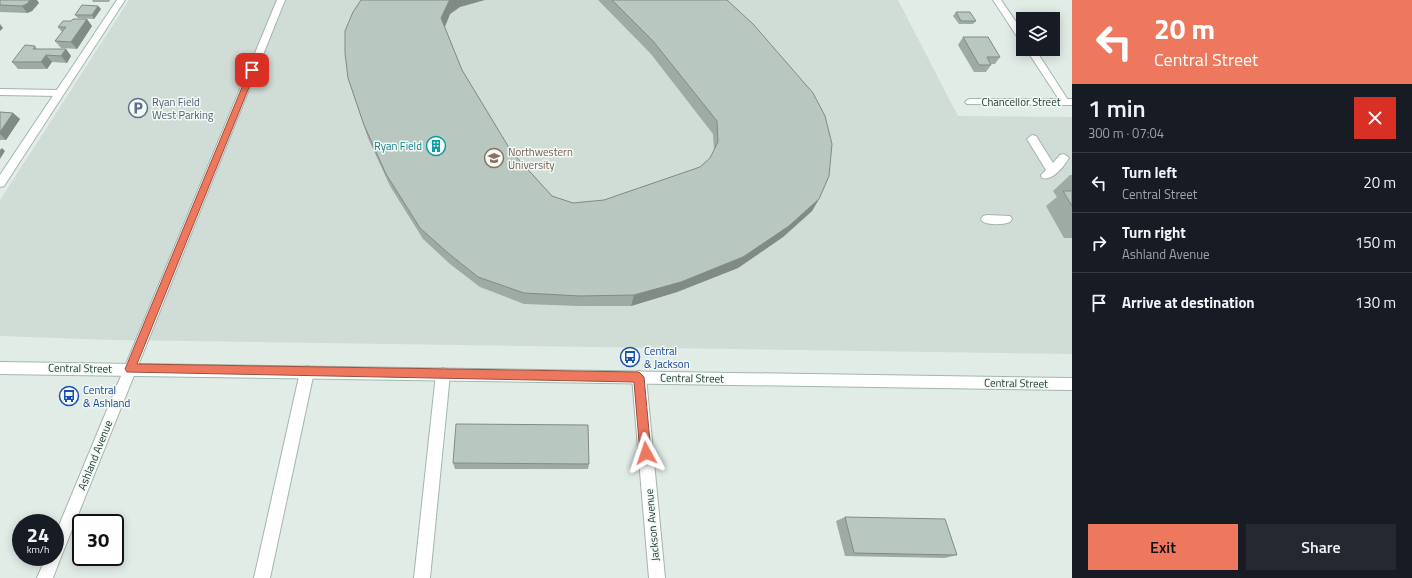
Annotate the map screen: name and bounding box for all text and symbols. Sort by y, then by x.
text: 20 m [1154,7,1215,50]
map controls [1016,12,1060,56]
button: layers [1016,12,1060,56]
icon: left [1088,16,1140,68]
text: Central Street [1154,46,1258,73]
pin [235,53,269,87]
icon: arrive [241,59,263,81]
text: 1 min [1088,90,1146,126]
place label: Ryan Field West Parking [152,94,214,123]
street label: Chancellor Street [981,94,1061,110]
parking icon: Ryan Field West Parking [127,97,149,119]
button: close [1354,97,1396,139]
text: 300 m · 07:04 [1088,123,1164,143]
building icon: Ryan Field [425,135,447,157]
place label: Ryan Field [374,138,422,154]
place label: Northwestern University [508,144,573,173]
school or university icon: Northwestern University [483,147,505,169]
text: Turn left [1122,161,1177,184]
text: 20 m [1363,171,1396,194]
icon: left [1088,172,1110,194]
text: Central Street [1122,184,1197,204]
text: Turn right [1122,221,1186,244]
text: 150 m [1355,231,1396,254]
icon: right [1088,232,1110,254]
text: Ashland Avenue [1122,244,1210,264]
text: Arrive at destination [1122,291,1255,314]
text: 130 m [1355,291,1396,314]
icon: arrive [1088,292,1110,314]
place label: Central & Jackson [644,343,690,372]
bus stop icon: Central & Jackson [619,346,641,368]
street label: Central Street [48,359,112,377]
street label: Central Street [660,369,724,387]
street label: Central Street [984,374,1048,392]
place label: Central & Ashland [83,382,131,411]
bus stop icon: Central & Ashland [58,385,80,407]
street label: Ashland Avenue [74,417,116,492]
position arrow [625,432,667,474]
street label: Jackson Avenue [641,488,663,562]
speed limit sign: 30 [72,514,124,566]
text: 24 [27,519,49,550]
button: Exit [1088,524,1238,570]
button: Share [1246,524,1396,570]
text: km/h [27,542,49,557]

